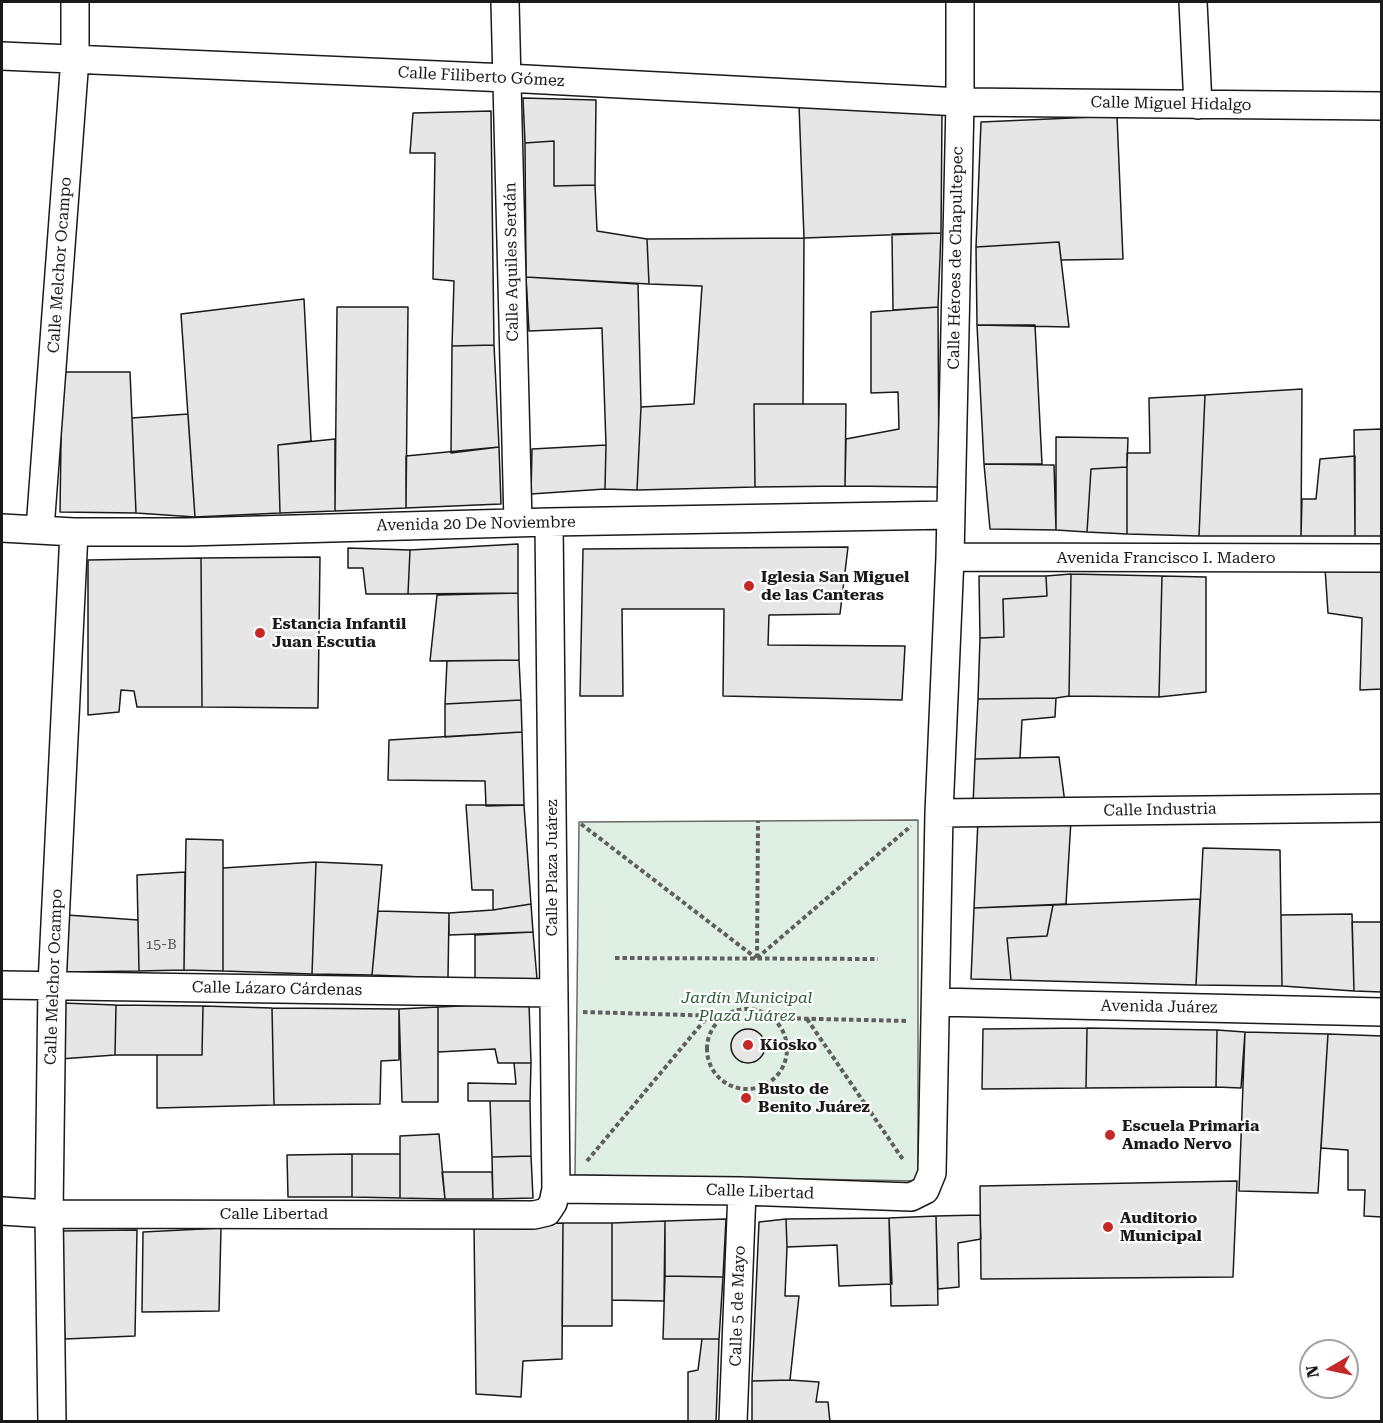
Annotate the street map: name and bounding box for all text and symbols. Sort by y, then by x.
street label: Calle Filiberto Gómez [397,63,565,91]
street label: Calle Miguel Hidalgo [1090,93,1252,115]
street label: Calle Héroes de Chapultepec [944,146,968,370]
street label: Calle Melchor Ocampo [44,176,76,354]
street label: Calle Aquiles Serdán [501,182,523,342]
street label: Avenida 20 De Noviembre [376,513,576,535]
street label: Avenida Francisco I. Madero [1056,548,1276,568]
place label: Iglesia San Miguel de las Canteras [761,567,909,605]
marker: Iglesia San Miguel de las Canteras [742,579,756,593]
place label: Estancia Infantil Juan Escutia [272,614,406,652]
marker: Estancia Infantil Juan Escutia [253,626,267,640]
street label: Calle Industria [1103,799,1217,821]
street label: Calle Plaza Juárez [542,800,562,936]
street label: Calle Melchor Ocampo [41,888,67,1066]
house number: 15-B [145,937,177,953]
street label: Calle Lázaro Cárdenas [192,978,362,1000]
park label: Jardín Municipal Plaza Juárez [682,988,812,1026]
street label: Avenida Juárez [1100,996,1218,1018]
place label: Kiosko [760,1035,817,1055]
marker: Kiosko [741,1038,755,1052]
place label: Busto de Benito Juárez [758,1079,870,1117]
marker: Busto de Benito Juárez [739,1091,753,1105]
place label: Escuela Primaria Amado Nervo [1122,1116,1259,1154]
marker: Escuela Primaria Amado Nervo [1103,1128,1117,1142]
street label: Calle Libertad [705,1181,815,1203]
street label: Calle Libertad [220,1204,328,1224]
place label: Auditorio Municipal [1120,1208,1202,1246]
marker: Auditorio Municipal [1101,1220,1115,1234]
street label: Calle 5 de Mayo [726,1245,750,1367]
north arrow [1299,1339,1359,1399]
text: N [1302,1364,1323,1379]

